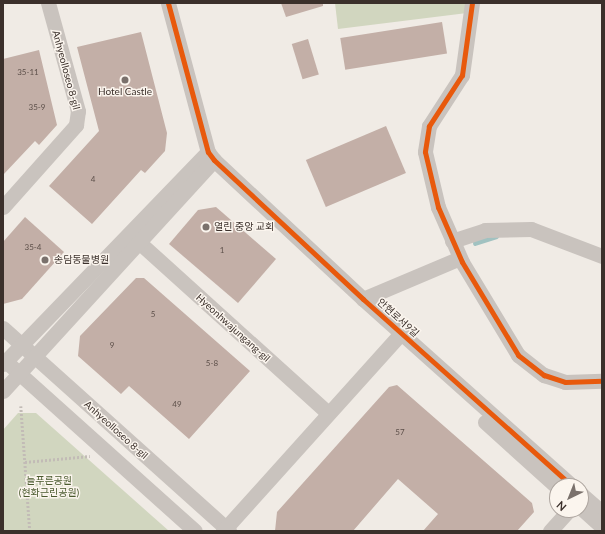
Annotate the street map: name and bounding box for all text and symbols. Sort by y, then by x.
street label: Anhyeolloseo 8-gil [50,29,82,111]
house number: 35-11 [17,68,39,78]
marker: Hotel Castle [120,75,130,85]
place label: Hotel Castle [98,86,152,98]
house number: 35-9 [29,103,45,113]
house number: 4 [91,175,95,185]
place label: 열린 중앙 교회 [214,221,274,233]
marker: 열린 중앙 교회 [201,222,211,232]
house number: 35-4 [25,243,41,253]
house number: 1 [220,246,224,256]
marker: 송담동물병원 [39,254,51,266]
place label: 송담동물병원 [54,254,109,266]
street label: Hyeonhwajungang-gil [193,292,273,364]
street label: 안현로서9길 [375,296,421,340]
house number: 5 [151,310,155,320]
house number: 9 [110,341,114,351]
house number: 5-8 [206,359,218,369]
street label: Anhyeolloseo 8-gil [82,398,150,462]
house number: 49 [172,400,182,410]
house number: 57 [395,428,405,438]
park label: 늘푸른공원 (현화근린공원) [19,474,79,498]
north arrow [549,478,589,518]
text: N [554,499,569,514]

